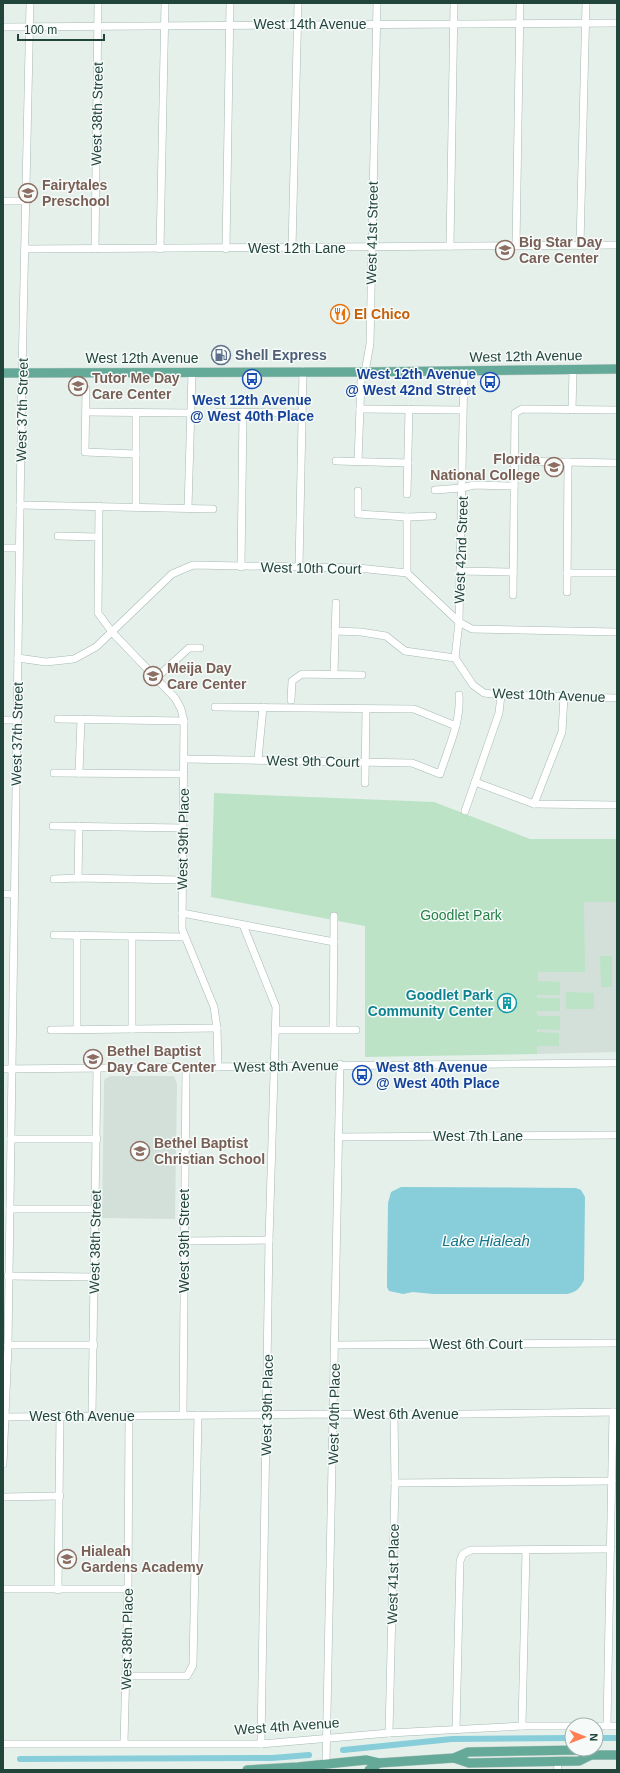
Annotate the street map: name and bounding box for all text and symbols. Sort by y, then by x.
scale bar [18,16,104,42]
street label: West 14th Avenue [253,16,367,32]
text: 100 m [24,23,57,37]
street label: West 38th Street [88,62,106,166]
place label: Fairytales Preschool [42,177,110,209]
street label: West 41st Street [363,181,381,285]
school or university icon: Fairytales Preschool [17,182,39,204]
place label: Big Star Day Care Center [519,234,602,266]
school or university icon: Big Star Day Care Center [494,239,516,261]
street label: West 12th Lane [248,240,346,256]
restaurant icon: El Chico [329,303,351,325]
place label: El Chico [354,306,410,322]
fuel station icon: Shell Express [210,344,232,366]
place label: Shell Express [235,347,327,363]
street label: West 12th Avenue [469,347,583,365]
street label: West 12th Avenue [85,350,199,366]
street label: West 37th Street [13,358,31,462]
place label: West 12th Avenue @ West 42nd Street [345,366,476,398]
bus stop icon: West 12th Avenue @ West 40th Place [241,368,263,390]
place label: Tutor Me Day Care Center [92,370,180,402]
bus stop icon: West 12th Avenue @ West 42nd Street [479,371,501,393]
school or university icon: Tutor Me Day Care Center [67,375,89,397]
place label: West 12th Avenue @ West 40th Place [190,392,314,424]
place label: Florida National College [430,451,540,483]
school or university icon: Florida National College [543,456,565,478]
street label: West 42nd Street [451,496,471,604]
street label: West 10th Court [260,559,362,577]
place label: Meija Day Care Center [167,660,247,692]
school or university icon: Meija Day Care Center [142,665,164,687]
street label: West 37th Street [8,682,26,786]
street label: West 10th Avenue [492,685,606,705]
street label: West 9th Court [266,752,360,770]
street label: West 39th Place [174,788,192,890]
park label: Goodlet Park [420,907,503,923]
place label: Goodlet Park Community Center [368,987,494,1019]
building icon: Goodlet Park Community Center [496,992,518,1014]
place label: Bethel Baptist Day Care Center [107,1043,216,1075]
school or university icon: Bethel Baptist Day Care Center [82,1048,104,1070]
street label: West 8th Avenue [233,1057,339,1075]
place label: West 8th Avenue @ West 40th Place [376,1059,500,1091]
bus stop icon: West 8th Avenue @ West 40th Place [351,1064,373,1086]
street label: West 7th Lane [433,1128,523,1144]
place label: Bethel Baptist Christian School [154,1135,265,1167]
school or university icon: Bethel Baptist Christian School [129,1140,151,1162]
street label: West 39th Street [176,1189,192,1293]
street label: West 38th Street [86,1190,104,1294]
water label: Lake Hialeah [442,1232,530,1249]
street label: West 6th Court [429,1336,523,1352]
street label: West 39th Place [258,1354,276,1456]
street label: West 40th Place [325,1363,343,1465]
street label: West 6th Avenue [353,1406,459,1422]
street label: West 6th Avenue [29,1408,135,1424]
street label: West 41st Place [384,1523,402,1625]
place label: Hialeah Gardens Academy [81,1543,204,1575]
school or university icon: Hialeah Gardens Academy [56,1548,78,1570]
street label: West 38th Place [118,1588,136,1690]
street label: West 4th Avenue [234,1714,340,1738]
north arrow [564,1717,604,1757]
text: N [588,1733,600,1741]

